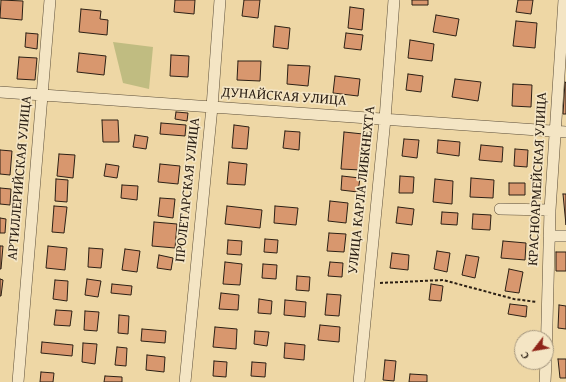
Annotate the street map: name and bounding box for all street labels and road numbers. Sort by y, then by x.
street label: ДУНАЙСКАЯ УЛИЦА [221,84,347,110]
street label: КРАСНОАРМЕЙСКАЯ УЛИЦА [525,92,551,266]
street label: АРТИЛЛЕРИЙСКАЯ УЛИЦА [4,95,36,261]
street label: УЛИЦА КАРЛА ЛИБКНЕХТА [345,105,379,275]
street label: ПРОЛЕТАРСКАЯ УЛИЦА [172,117,204,263]

